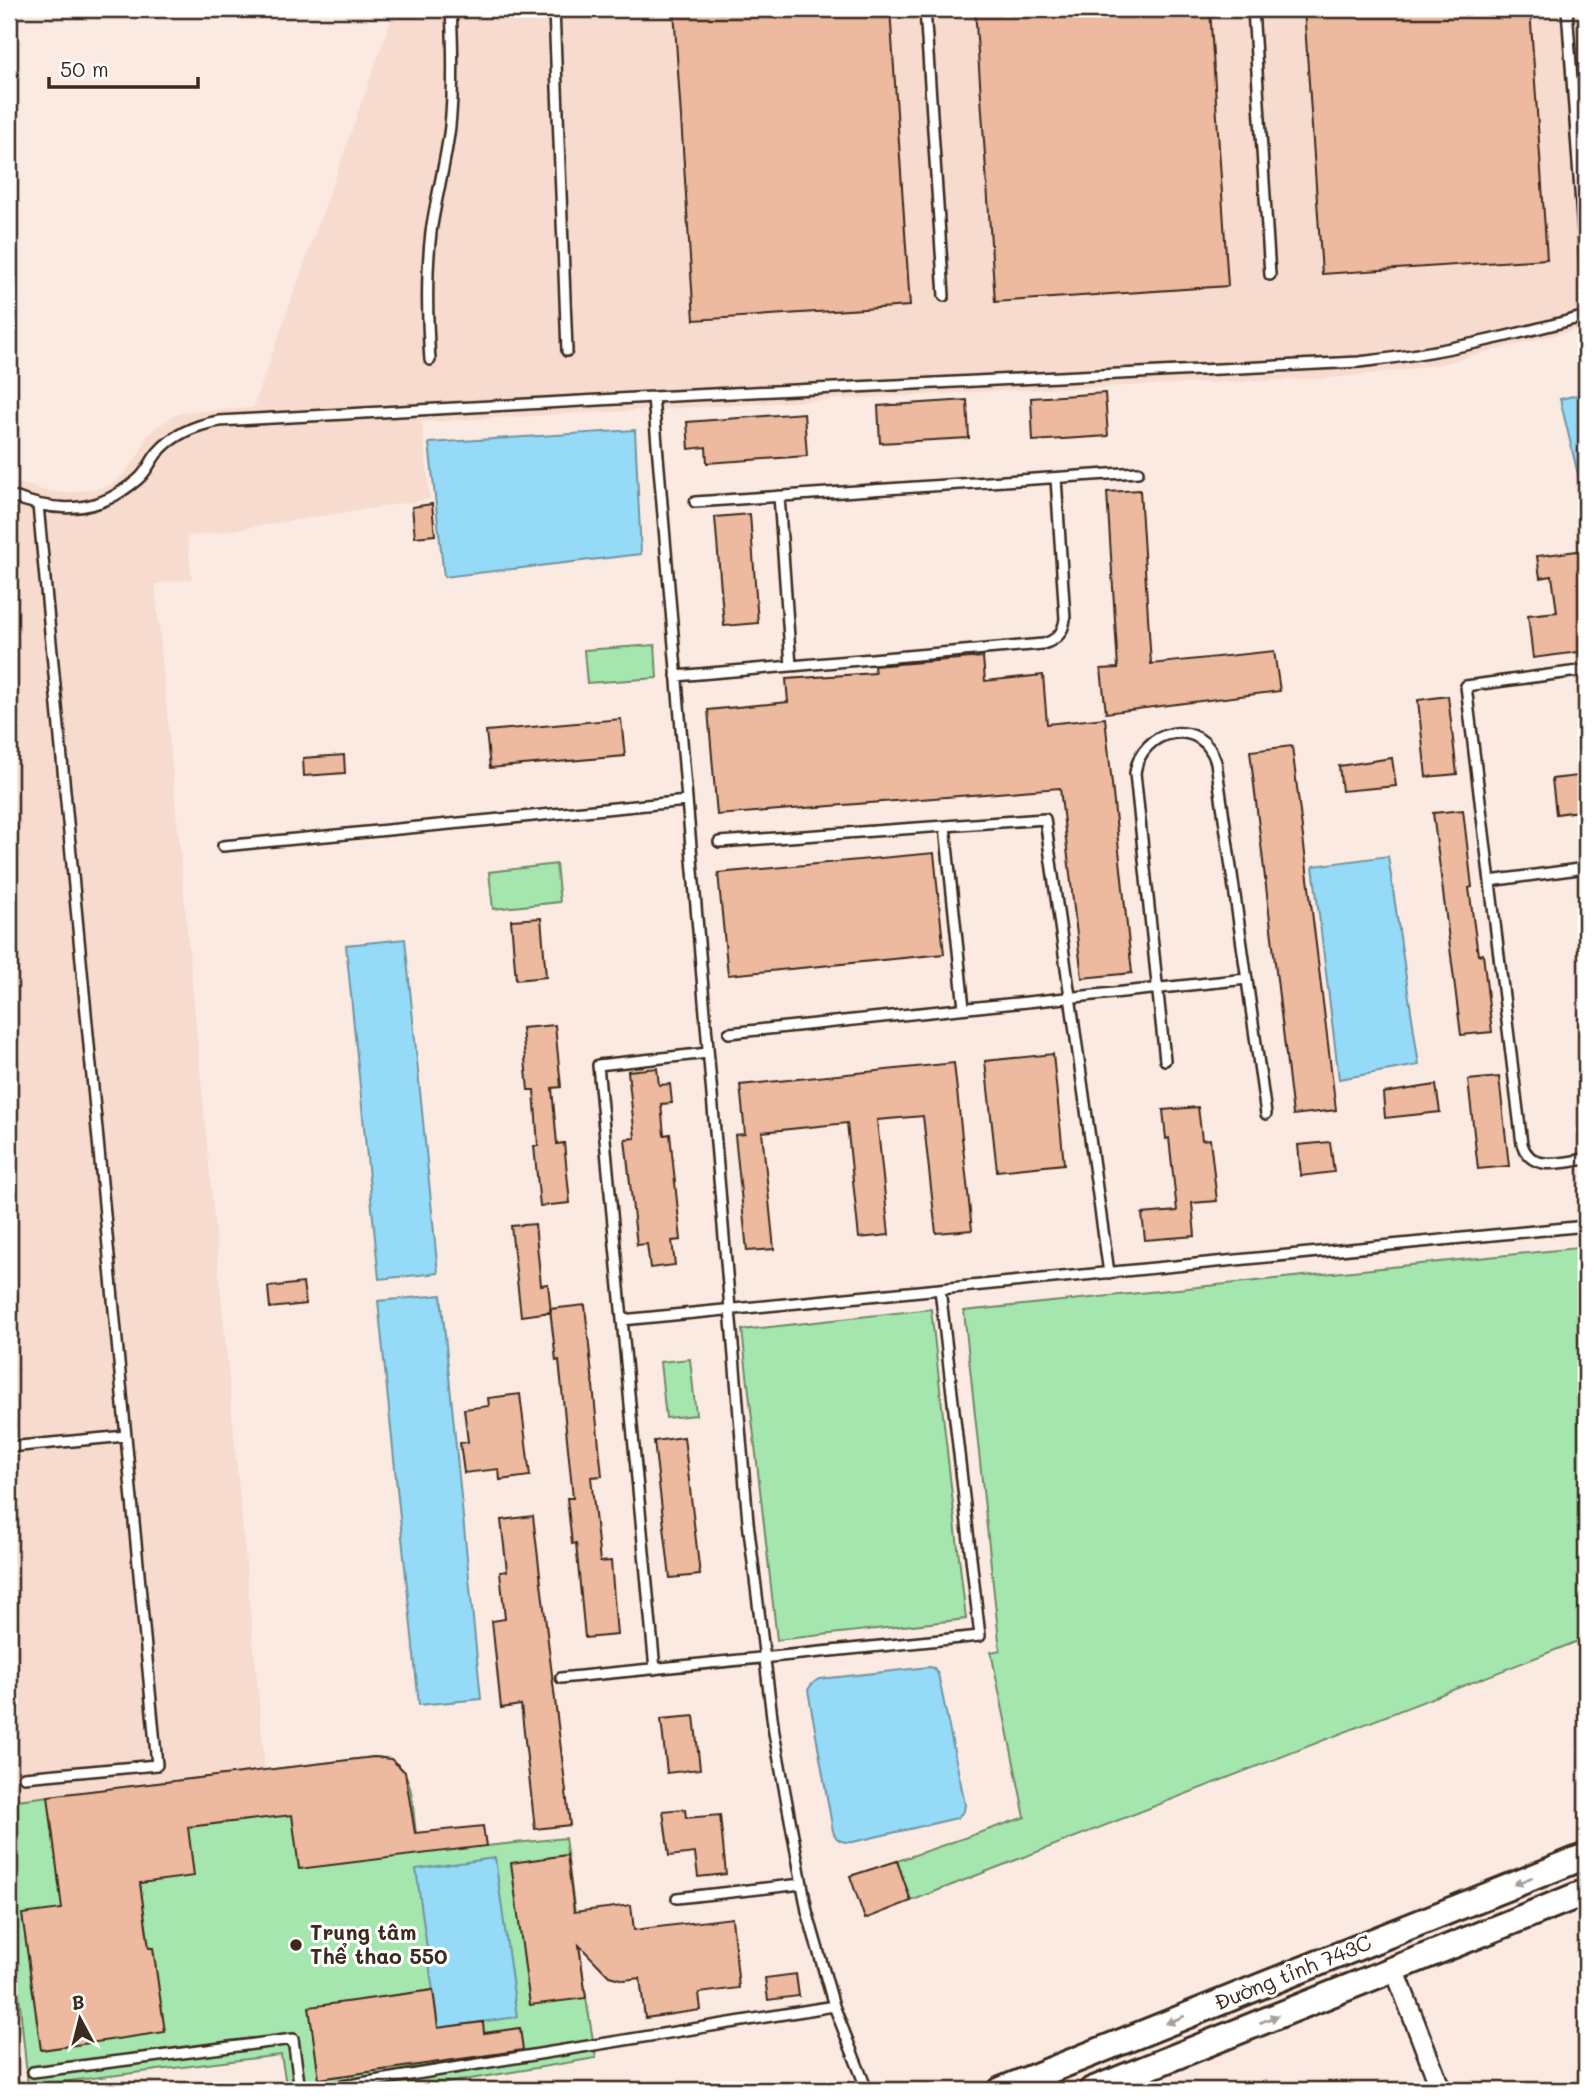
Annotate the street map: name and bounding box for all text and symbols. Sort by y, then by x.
scale bar [49,46,198,90]
text: 50 m [60,55,109,82]
one-way arrow [1512,1875,1533,1886]
place label: Trung tâm Thể thao 550 [310,1918,447,1969]
street label: Đường tỉnh 743C [1210,1928,1375,2015]
marker: Trung tâm Thể thao 550 [288,1937,304,1953]
north arrow [46,1983,116,2054]
text: B [70,1988,86,2015]
one-way arrow [1258,2013,1279,2024]
one-way arrow [1165,2015,1186,2026]

